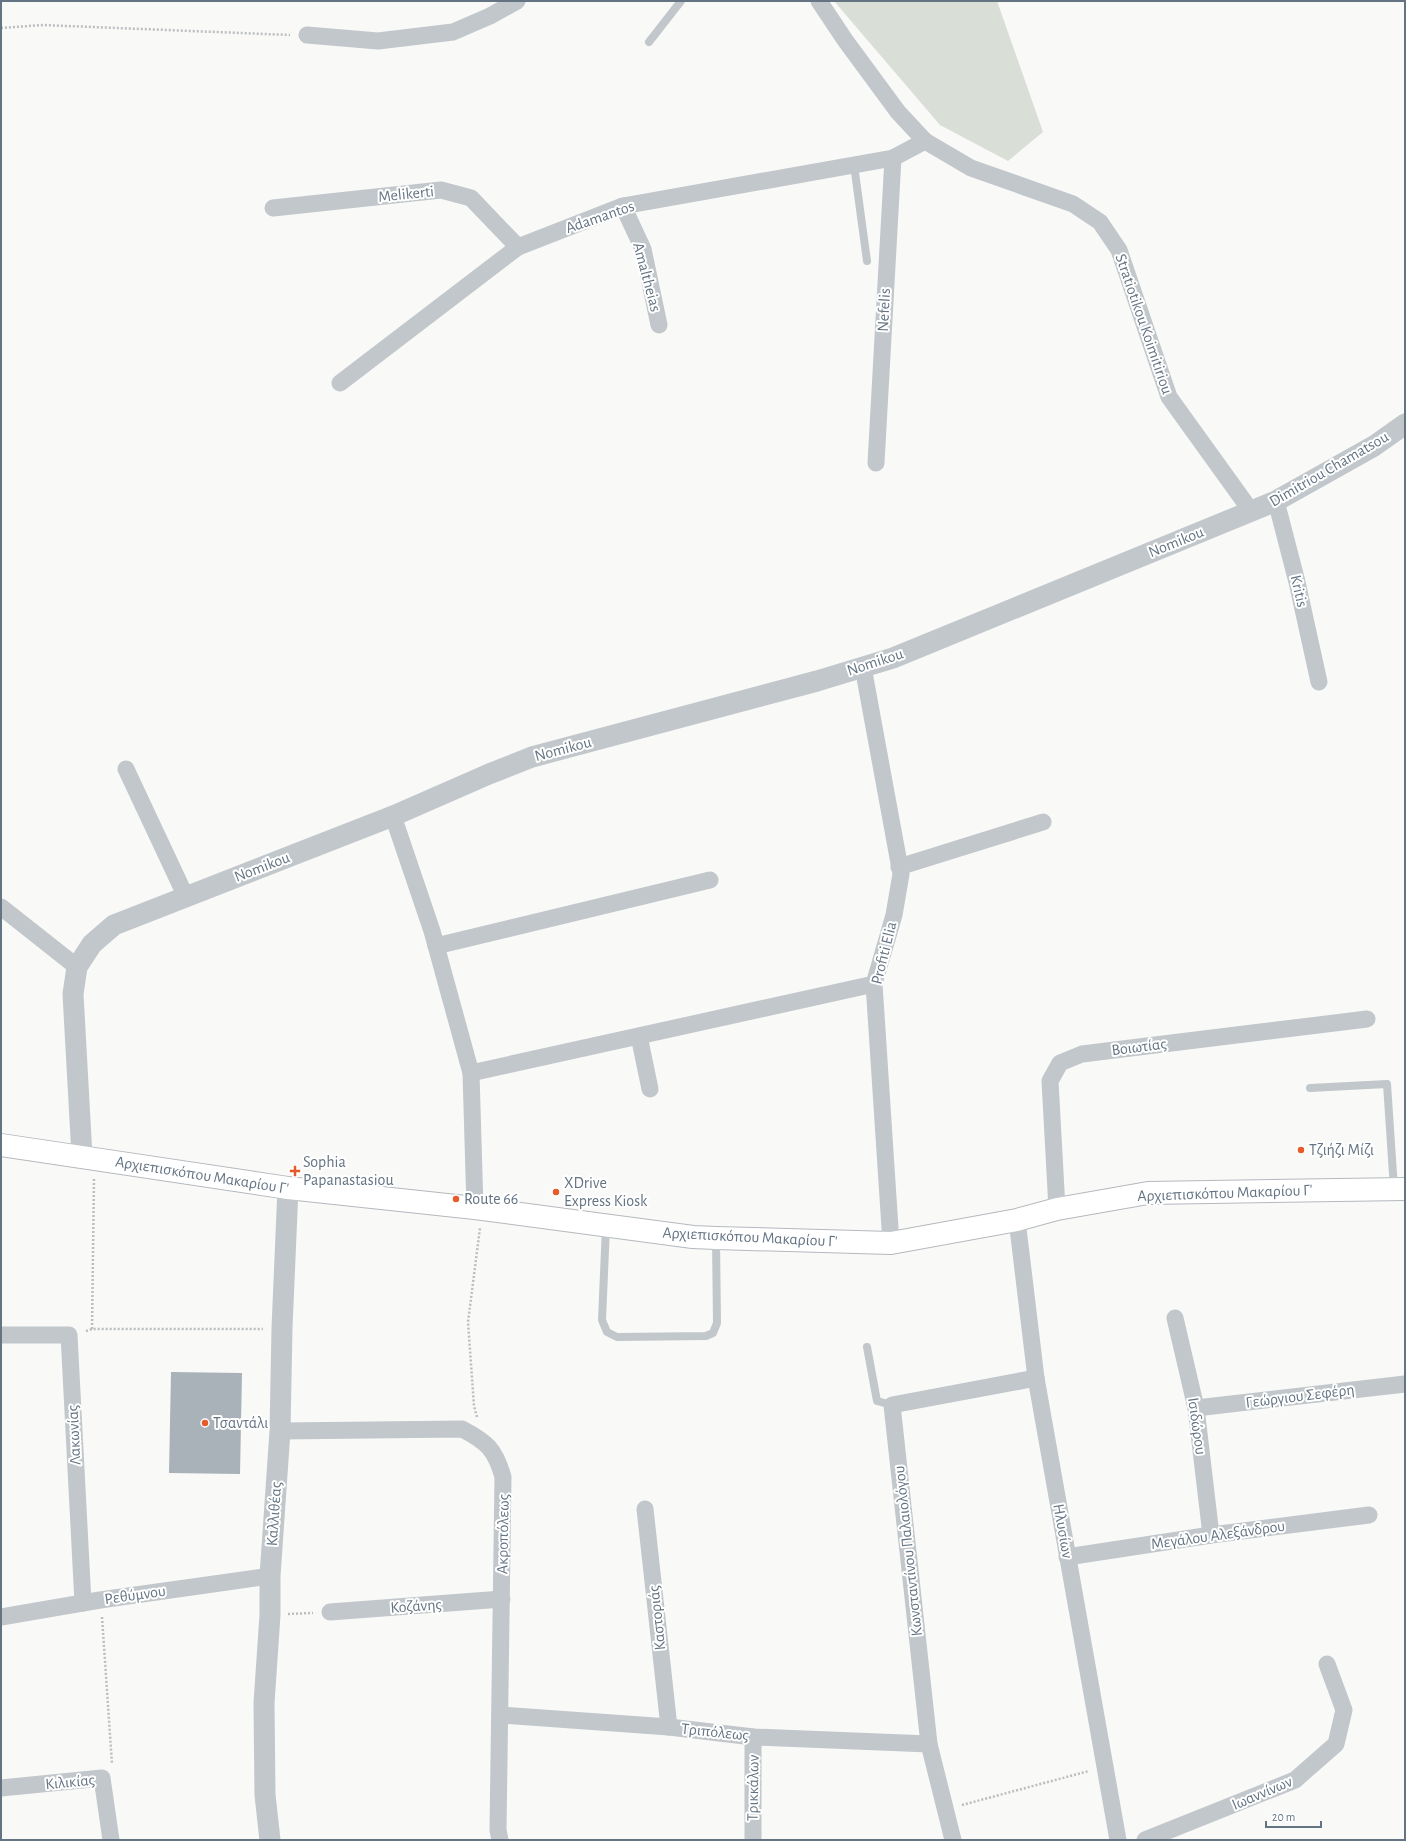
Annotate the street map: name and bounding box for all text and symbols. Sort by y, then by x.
street label: Melikerti [377,183,435,205]
street label: Adamantos [564,198,636,236]
street label: Amaltheias [630,241,664,314]
street label: Stratiotikou Koimitiriou [1112,252,1176,396]
street label: Nefelis [875,288,893,332]
street label: Dimitriou Chamatsou [1267,428,1391,510]
street label: Nomikou [1146,524,1206,560]
street label: Kritis [1288,573,1310,609]
street label: Nomikou [845,645,905,679]
street label: Nomikou [533,734,593,764]
street label: Nomikou [232,849,292,885]
street label: Profiti Elia [868,920,900,986]
street label: Βοιωτίας [1111,1036,1168,1059]
place label: Τζιήζι Μίζι [1309,1142,1374,1158]
marker: Τζιήζι Μίζι [1296,1145,1306,1155]
street label: Αρχιεπισκόπου Μακαρίου Γ' [114,1153,290,1197]
place label: Sophia Papanastasiou [303,1154,394,1188]
marker: Sophia Papanastasiou [290,1166,300,1176]
place label: XDrive Express Kiosk [564,1175,648,1209]
street label: Αρχιεπισκόπου Μακαρίου Γ' [1137,1182,1313,1204]
marker: XDrive Express Kiosk [551,1187,561,1197]
place label: Route 66 [464,1191,518,1207]
marker: Route 66 [451,1194,461,1204]
street label: Αρχιεπισκόπου Μακαρίου Γ' [662,1224,838,1250]
street label: Γεώργιου Σεφέρη [1245,1381,1355,1411]
street label: Ισιδώρου [1185,1396,1209,1456]
street label: Λακωνίας [64,1405,85,1465]
place label: Τσαντάλι [213,1415,268,1431]
marker: Τσαντάλι [200,1418,210,1428]
street label: Κωνσταντίνου Παλαιολόγου [891,1465,925,1637]
street label: Καλλιθέας [264,1481,285,1547]
street label: Ακροπόλεως [494,1494,513,1574]
street label: Ηλυσίων [1050,1502,1076,1560]
street label: Μεγάλου Αλεξάνδρου [1150,1518,1286,1552]
street label: Ρεθύμνου [103,1583,167,1607]
street label: Καστοριάς [646,1585,669,1651]
street label: Κοζάνης [390,1596,442,1617]
street label: Τριπόλεως [680,1720,750,1744]
street label: Τρικκάλων [744,1754,762,1821]
street label: Κιλικίας [45,1772,96,1793]
street label: Ιωαννίνων [1229,1773,1295,1813]
scale bar [1266,1803,1321,1829]
text: 20 m [1272,1811,1295,1823]

